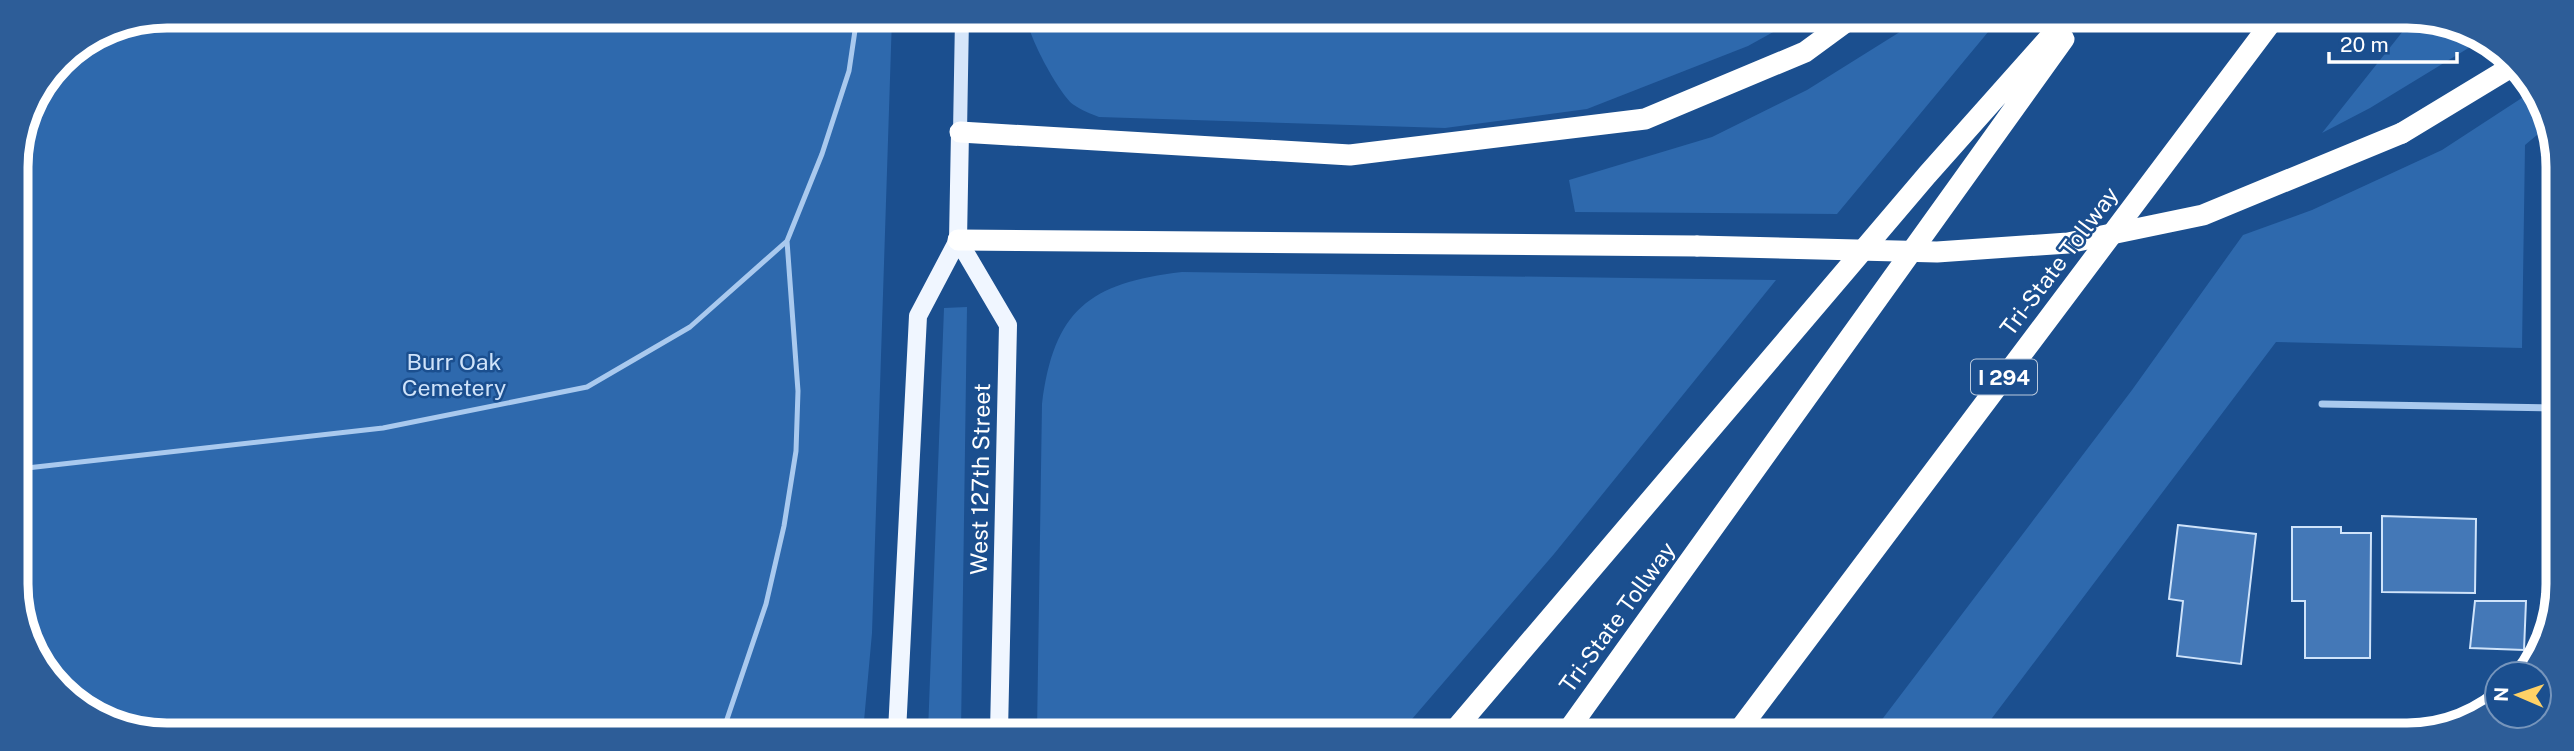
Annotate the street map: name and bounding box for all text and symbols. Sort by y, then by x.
scale bar [2329,21,2457,65]
text: 20 m [2340,32,2389,57]
street label: Tri-State Tollway [1994,181,2124,341]
park label: Burr Oak Cemetery [402,348,506,401]
road number: I 294 [1971,360,2037,394]
street label: West 127th Street [965,383,995,575]
street label: Tri-State Tollway [1553,536,1681,698]
north arrow [2483,660,2553,730]
text: N [2490,687,2512,702]

